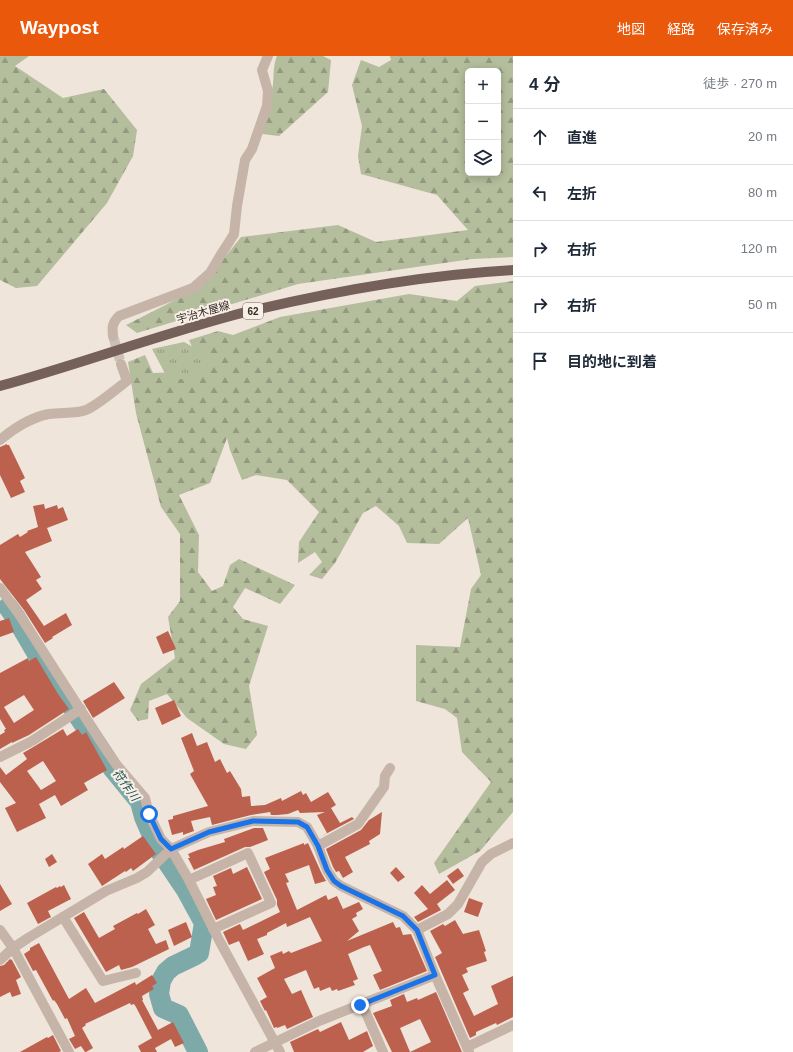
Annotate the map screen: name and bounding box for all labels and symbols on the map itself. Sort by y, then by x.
street label: 宇治木屋線 [175,299,231,325]
road number: 62 [243,303,263,319]
water label: 符作川 [110,766,143,805]
route start [140,805,158,823]
route end [351,996,369,1014]

